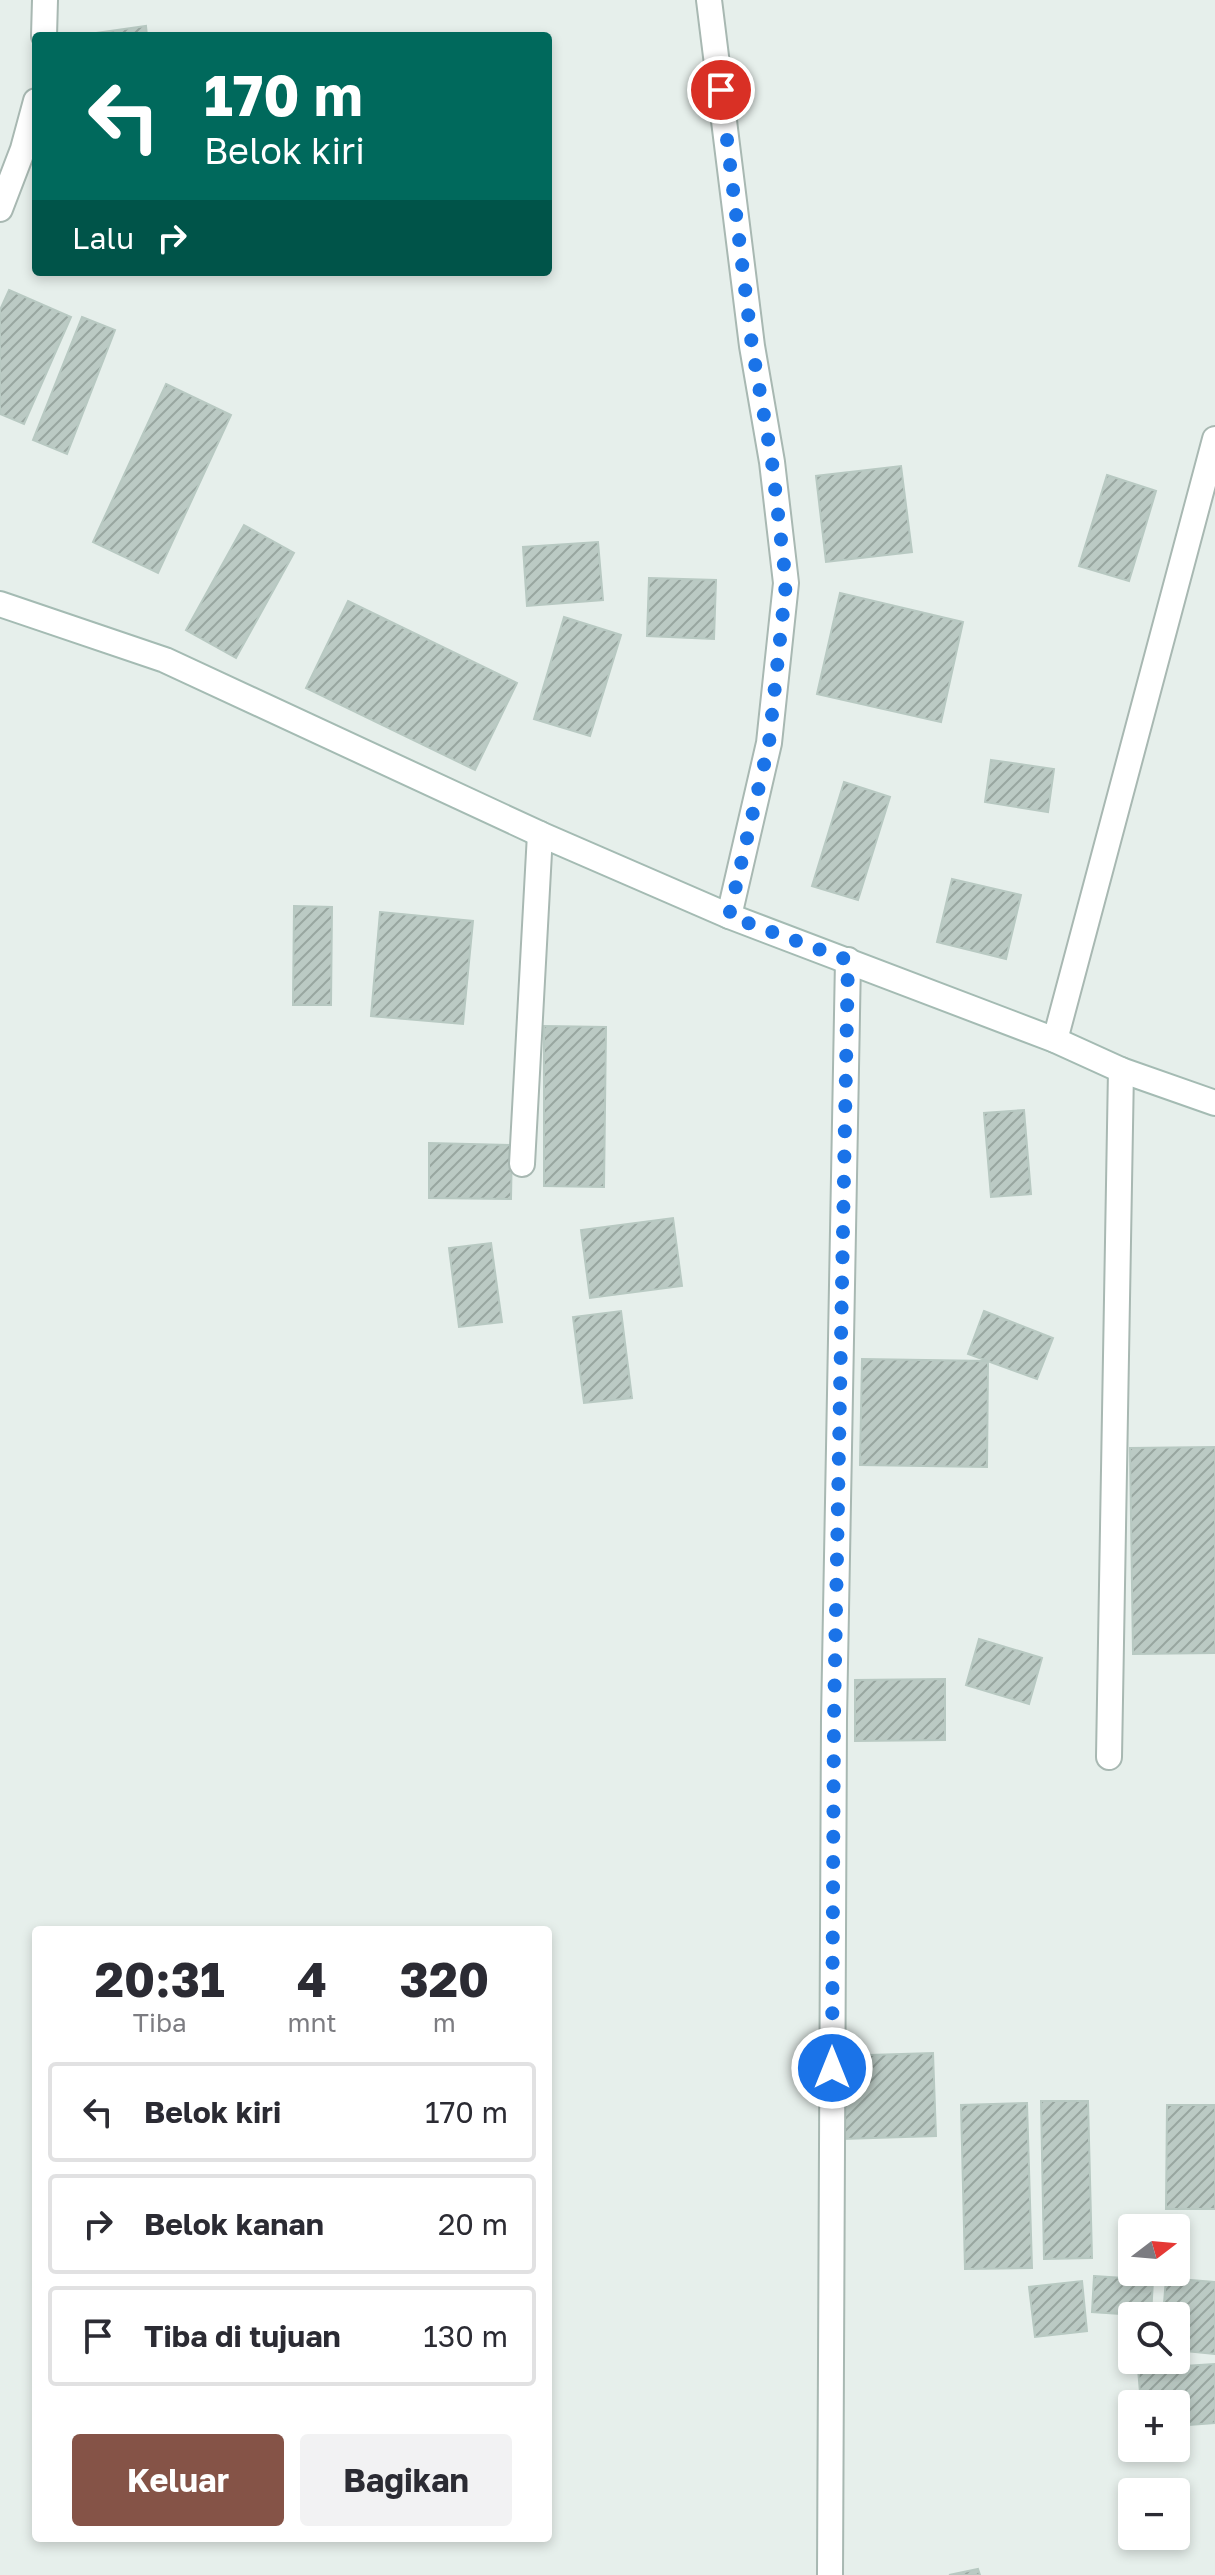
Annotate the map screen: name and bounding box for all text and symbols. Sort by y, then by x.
pin [687,56,755,124]
text: 170 m [204,61,363,128]
icon: left [72,64,176,168]
icon: arrive [699,68,743,112]
text: Belok kiri [204,129,365,172]
icon: right [150,216,194,260]
text: Lalu [72,220,134,256]
text: 20:31 [95,1950,225,2008]
text: 4 [297,1950,327,2008]
text: 320 [399,1950,489,2008]
text: Tiba [133,2007,187,2038]
text: mnt [287,2007,337,2038]
text: m [433,2007,456,2038]
position arrow [790,2026,874,2110]
icon: left [76,2090,120,2134]
text: Belok kiri [144,2094,281,2130]
text: 170 m [425,2094,508,2130]
icon: right [76,2202,120,2246]
text: Belok kanan [144,2206,324,2242]
text: 20 m [438,2206,508,2242]
north arrow [1118,2214,1190,2286]
map controls [1118,2214,1190,2550]
button: search [1118,2302,1190,2374]
icon: arrive [76,2314,120,2358]
text: Tiba di tujuan [144,2318,341,2354]
text: 130 m [423,2318,508,2354]
button: + [1118,2390,1190,2462]
button: Keluar [72,2434,284,2526]
button: Bagikan [300,2434,512,2526]
button: − [1118,2478,1190,2550]

